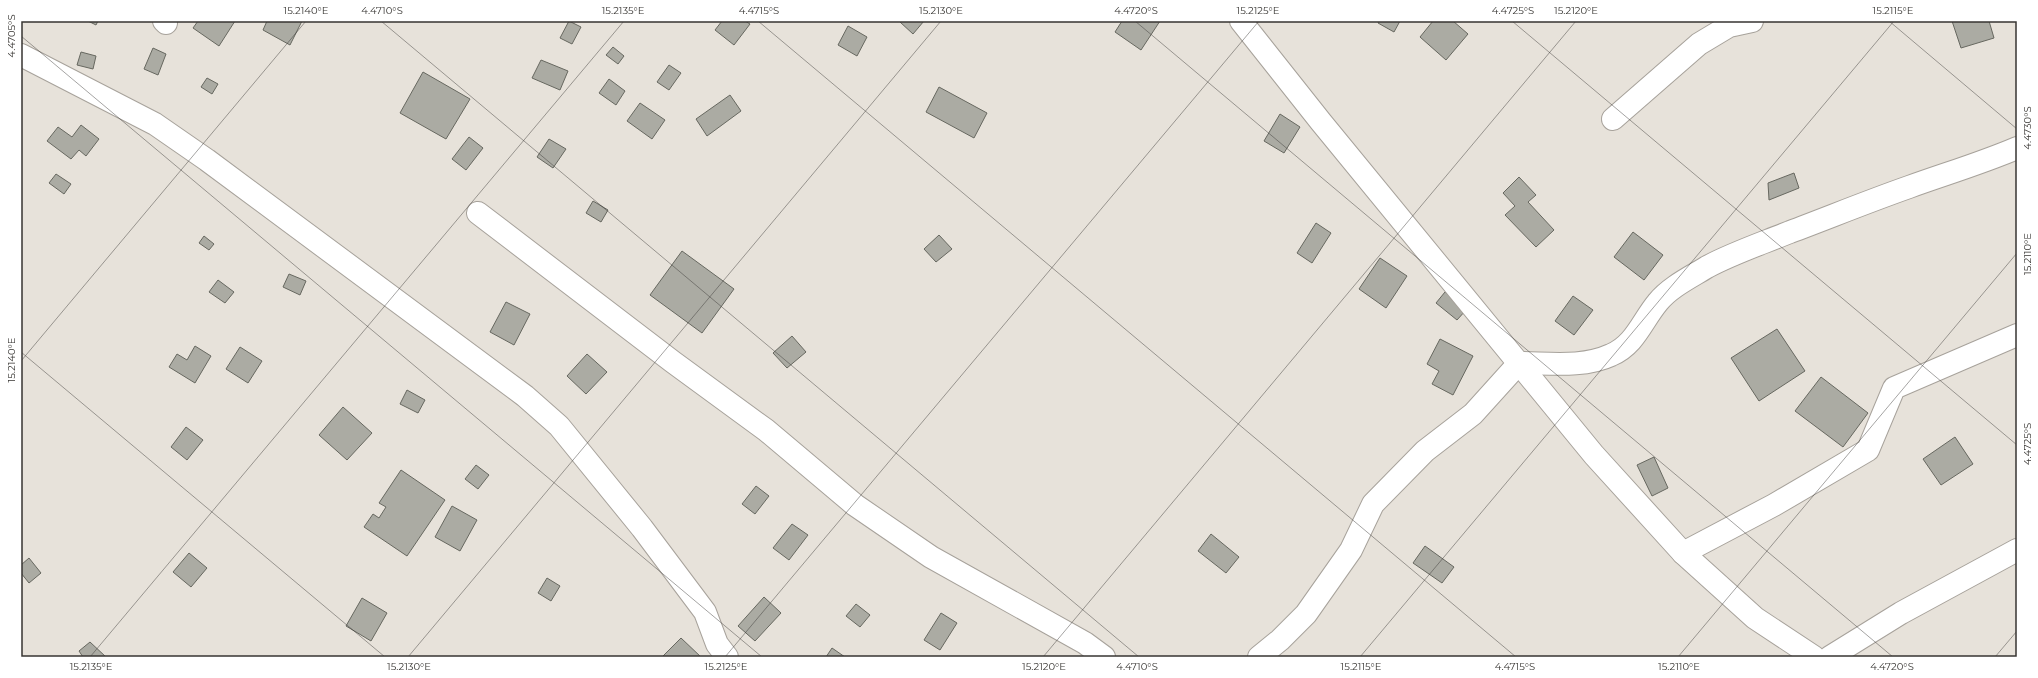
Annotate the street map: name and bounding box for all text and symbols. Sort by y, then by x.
text: 15.2140°E [284,4,329,17]
text: 4.4710°S [361,4,403,17]
text: 15.2135°E [602,4,645,17]
text: 4.4715°S [739,4,779,17]
text: 15.2130°E [919,4,963,17]
text: 4.4720°S [1114,4,1158,17]
text: 15.2125°E [1237,4,1280,17]
text: 4.4725°S [1492,4,1534,17]
text: 15.2120°E [1554,4,1598,17]
text: 15.2115°E [1873,4,1914,17]
text: 4.4705°S [5,14,18,58]
text: 4.4730°S [2021,106,2034,150]
text: 15.2110°E [2021,233,2034,275]
text: 15.2140°E [5,337,18,382]
text: 4.4725°S [2021,423,2034,465]
text: 15.2135°E [70,660,113,673]
text: 15.2130°E [387,660,431,673]
text: 15.2125°E [705,660,748,673]
text: 15.2120°E [1022,660,1066,673]
text: 4.4710°S [1116,660,1158,673]
text: 15.2115°E [1341,660,1382,673]
text: 4.4715°S [1495,660,1535,673]
text: 15.2110°E [1658,660,1700,673]
text: 4.4720°S [1870,660,1914,673]

